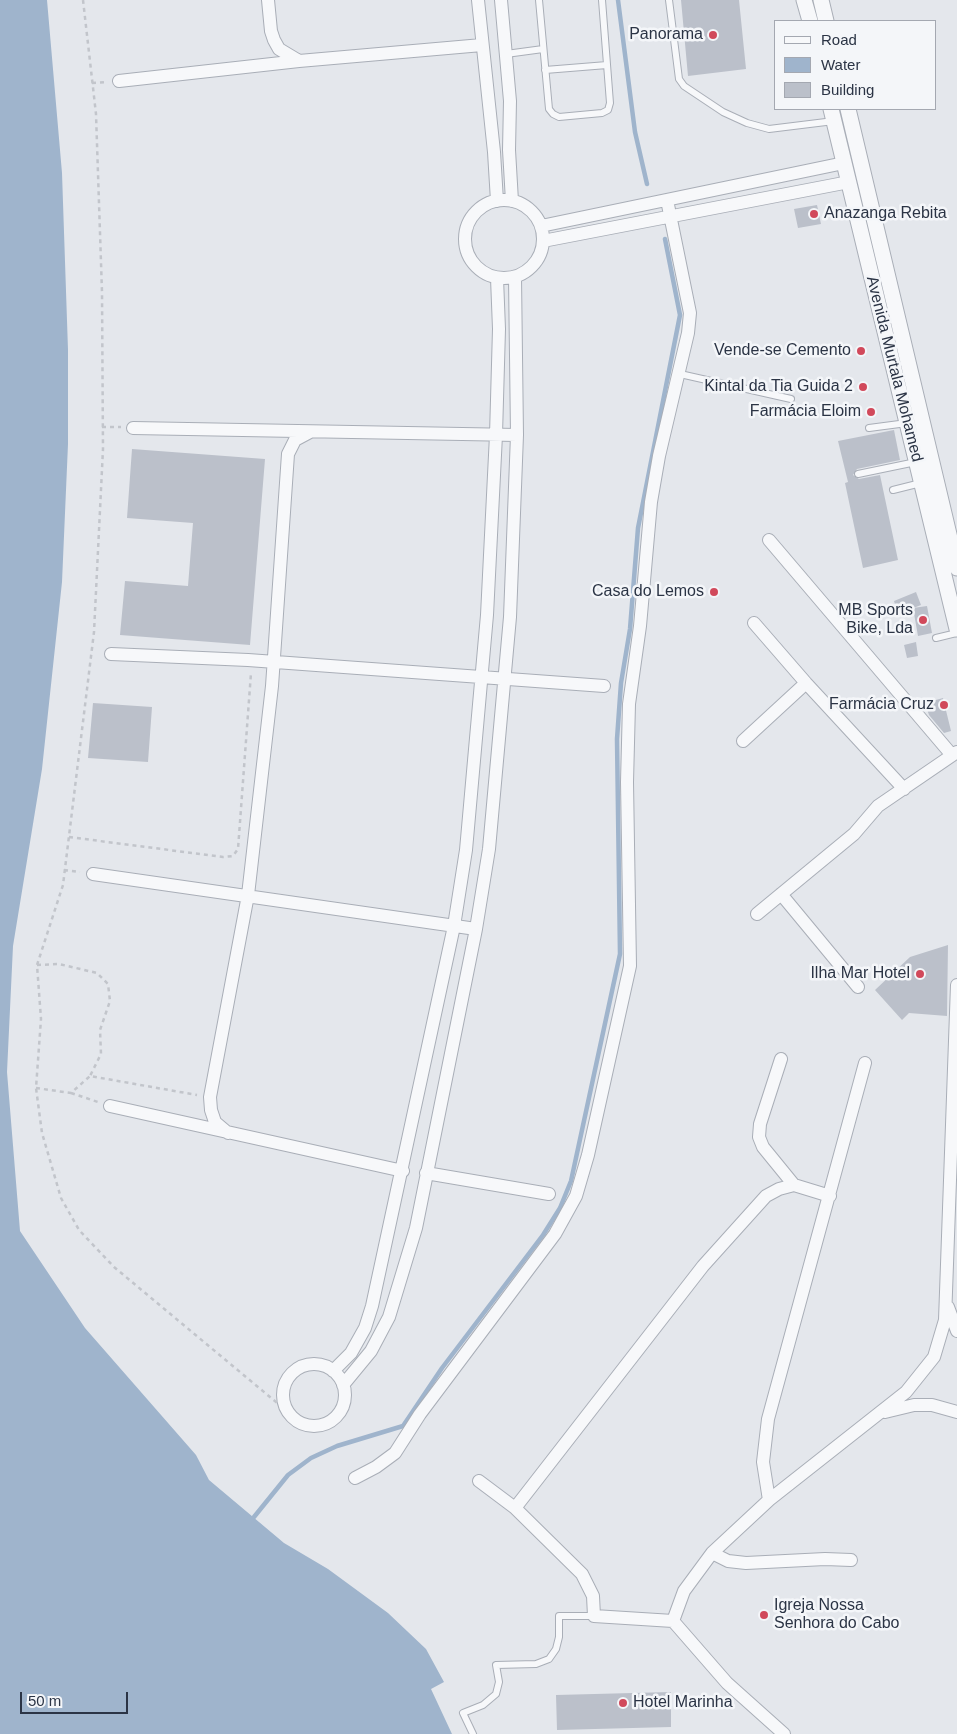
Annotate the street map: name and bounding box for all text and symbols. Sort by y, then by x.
legend [774,20,937,110]
place label: Panorama [629,25,703,45]
marker: Panorama [707,29,719,41]
text: Road [821,31,857,48]
text: Water [821,56,860,73]
text: Building [821,81,874,98]
place label: Anazanga Rebita [824,204,947,224]
marker: Anazanga Rebita [808,208,820,220]
street label: Avenida Murtala Mohamed [862,274,926,464]
place label: Vende-se Cemento [714,341,851,361]
marker: Vende-se Cemento [855,345,867,357]
place label: Kintal da Tia Guida 2 [704,377,853,397]
marker: Kintal da Tia Guida 2 [857,381,869,393]
place label: Farmácia Eloim [750,402,861,422]
marker: Farmácia Eloim [865,406,877,418]
place label: Casa do Lemos [592,582,704,602]
marker: Casa do Lemos [708,586,720,598]
place label: MB Sports Bike, Lda [838,601,913,639]
marker: MB Sports Bike, Lda [917,614,929,626]
place label: Farmácia Cruz [829,695,934,715]
marker: Farmácia Cruz [938,699,950,711]
place label: Ilha Mar Hotel [810,964,910,984]
marker: Ilha Mar Hotel [914,968,926,980]
place label: Igreja Nossa Senhora do Cabo [774,1596,899,1634]
marker: Igreja Nossa Senhora do Cabo [758,1609,770,1621]
scale bar [22,1682,130,1714]
text: 50 m [28,1692,61,1709]
place label: Hotel Marinha [633,1693,733,1713]
marker: Hotel Marinha [617,1697,629,1709]

